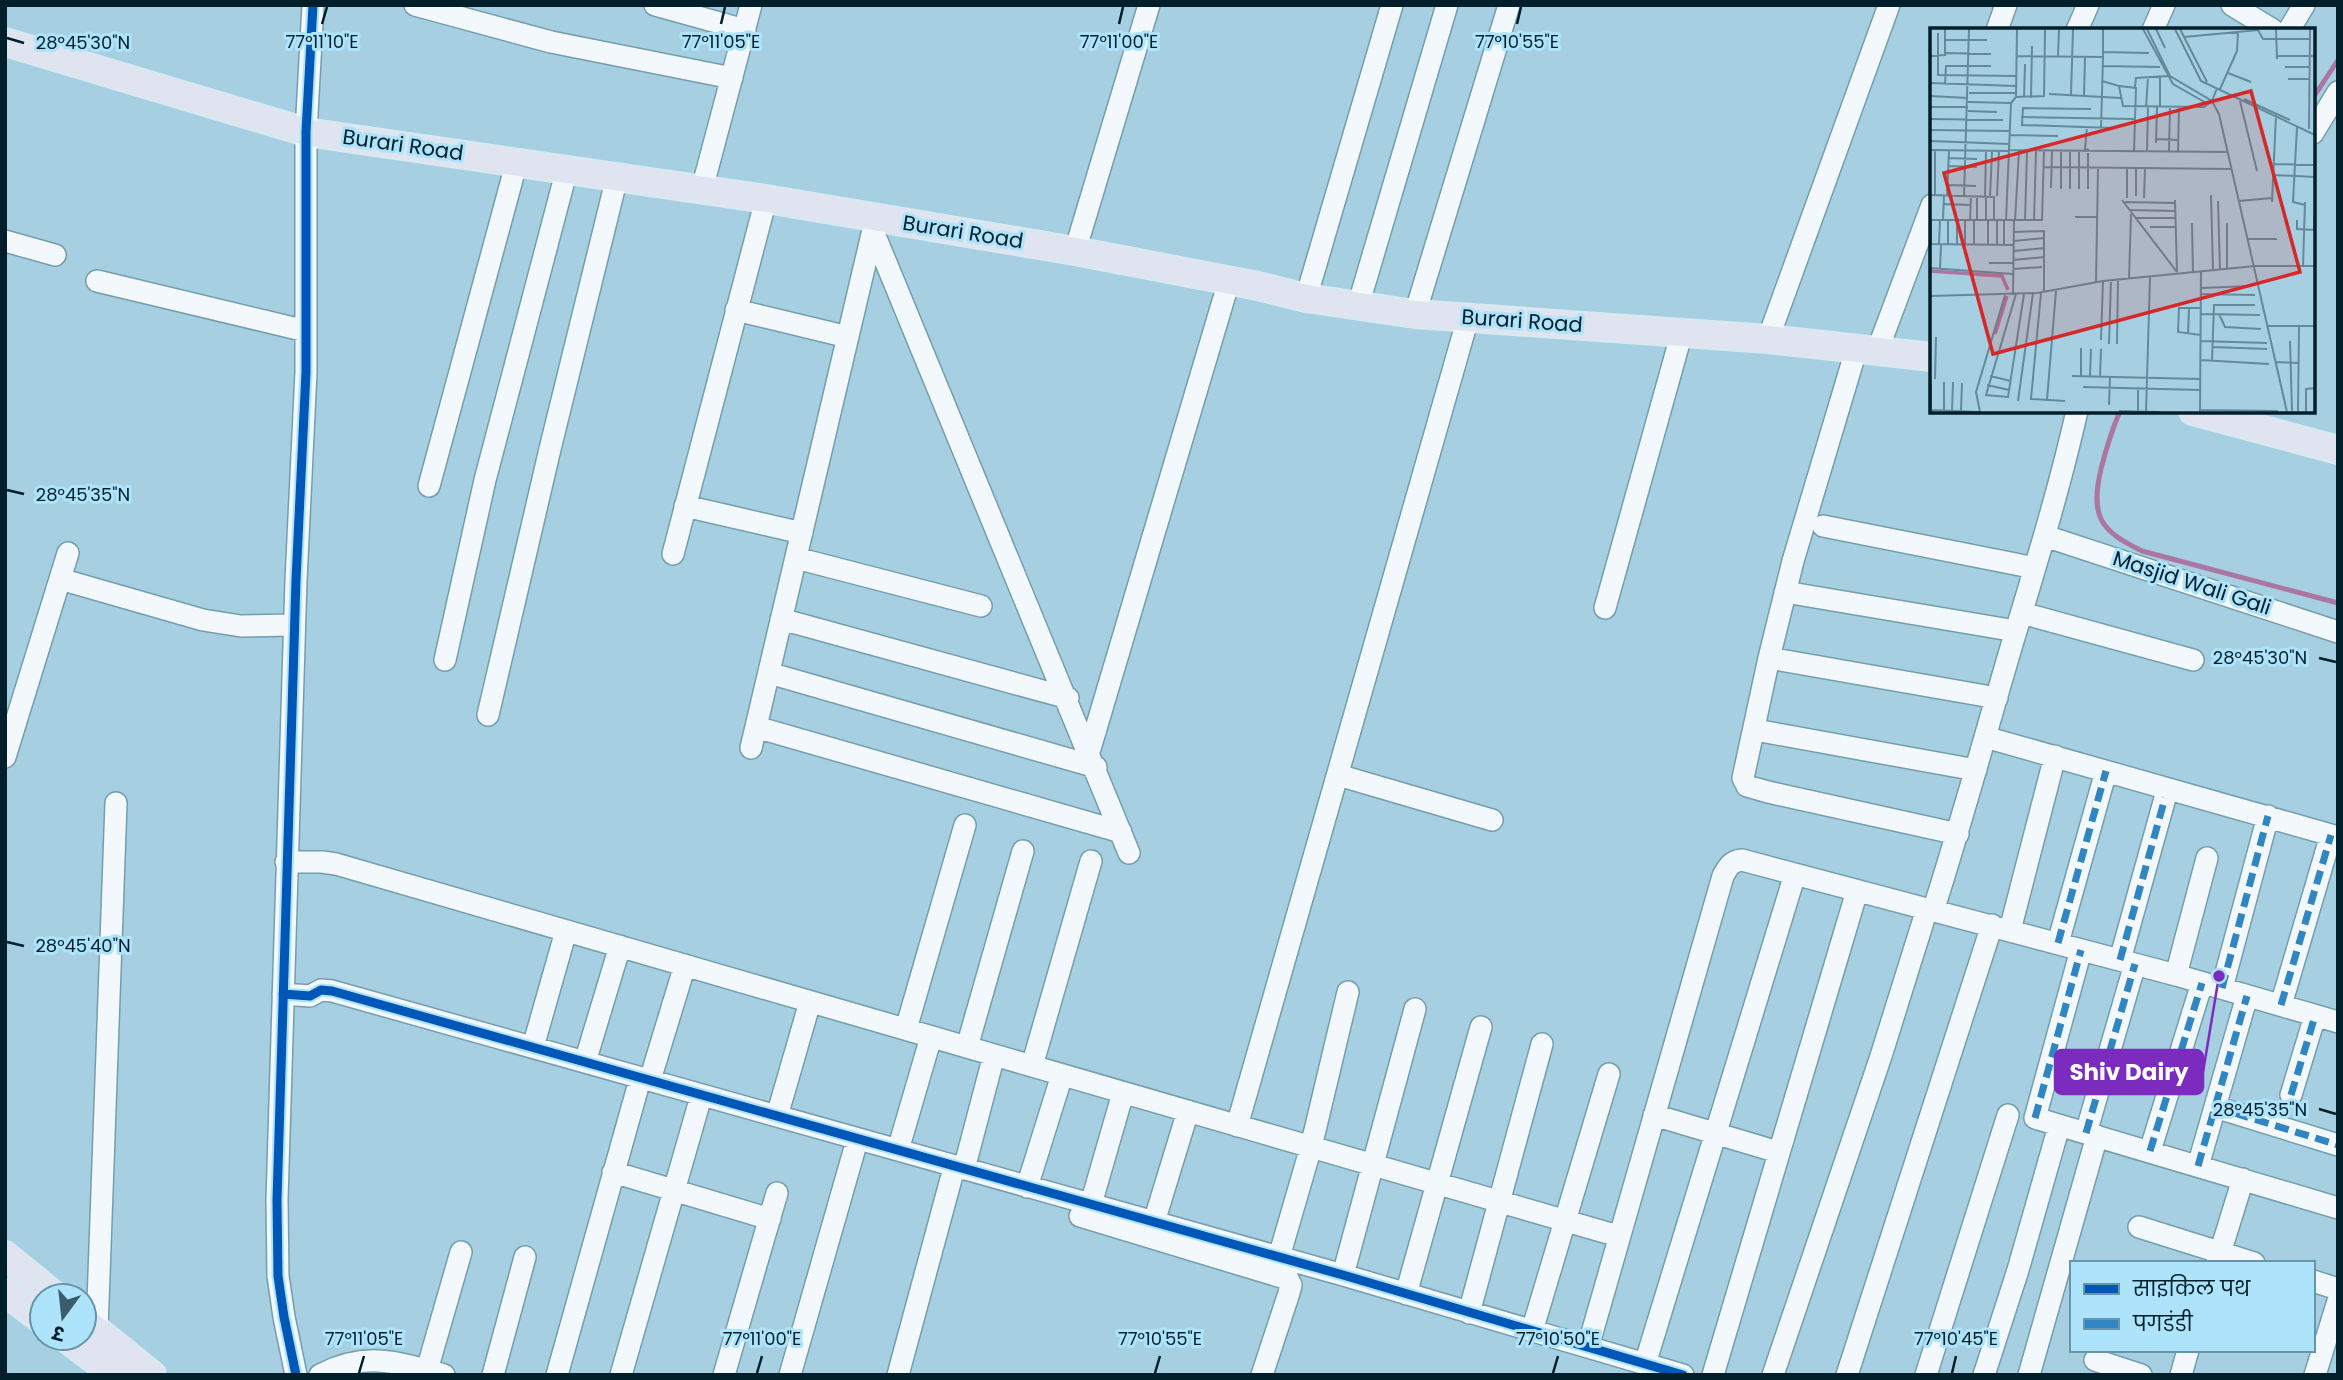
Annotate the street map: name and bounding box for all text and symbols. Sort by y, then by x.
inset map [1930,28,2315,413]
text: 77°11'10"E [286,29,358,54]
text: 77°11'05"E [682,29,760,54]
text: 77°11'00"E [1080,29,1158,54]
text: 77°10'55"E [1475,29,1559,54]
text: 28°45'30"N [36,30,130,55]
street label: Burari Road [341,122,465,167]
street label: Burari Road [901,208,1025,255]
street label: Burari Road [1460,302,1584,339]
text: 28°45'35"N [36,482,130,507]
street label: Masjid Wali Gali [2109,543,2275,622]
text: 28°45'30"N [2213,645,2307,670]
text: 28°45'40"N [35,933,131,958]
callout: Shiv Dairy [2055,1050,2203,1094]
text: Shiv Dairy [2069,1056,2189,1088]
text: 28°45'35"N [2213,1097,2307,1122]
legend [2070,1261,2315,1352]
text: साइकिल पथ [2132,1274,2251,1303]
north arrow [28,1282,98,1352]
text: पगडंडी [2132,1309,2194,1338]
text: उ [49,1318,68,1348]
text: 77°11'05"E [325,1326,403,1351]
text: 77°11'00"E [723,1326,801,1351]
text: 77°10'55"E [1118,1326,1202,1351]
text: 77°10'50"E [1516,1326,1600,1351]
text: 77°10'45"E [1914,1326,1998,1351]

